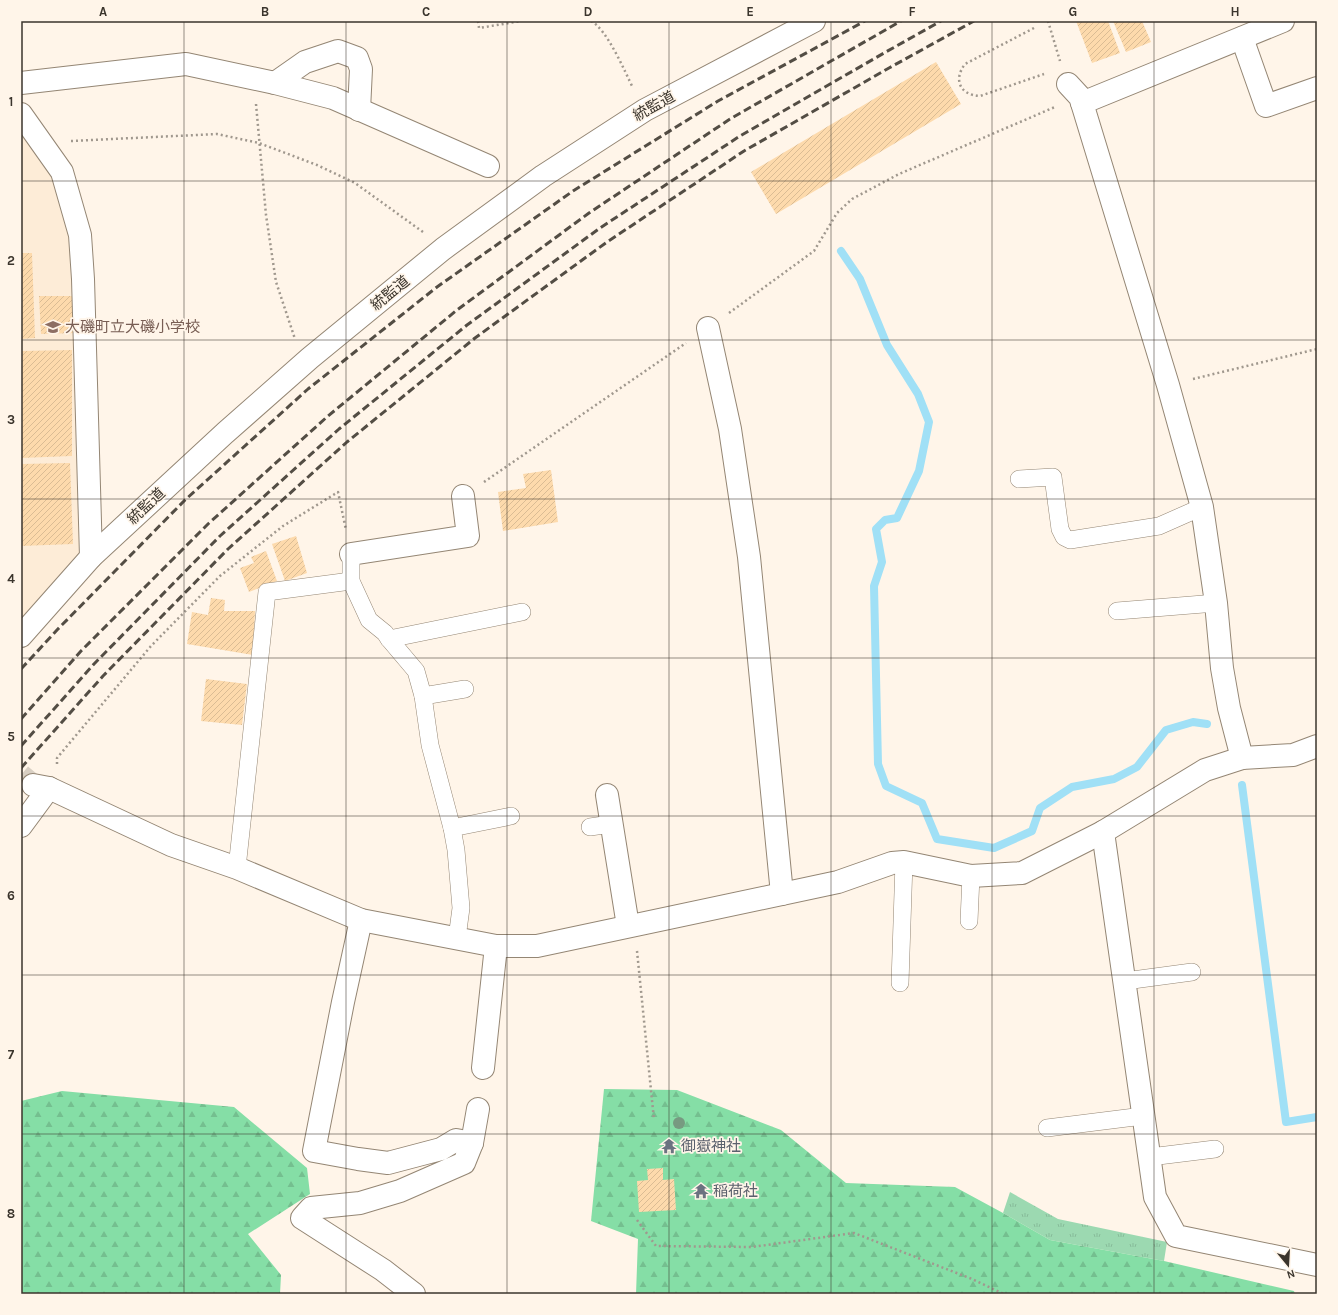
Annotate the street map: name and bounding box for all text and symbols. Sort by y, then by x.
text: A [99,4,107,19]
text: B [261,4,269,19]
text: C [422,4,430,19]
text: D [584,4,593,19]
text: E [746,4,754,19]
text: F [908,4,916,19]
text: G [1069,4,1077,19]
text: H [1230,4,1240,19]
street label: 統監道 [630,87,678,125]
text: 1 [9,94,13,109]
text: 2 [7,253,15,268]
street label: 統監道 [367,272,413,314]
school or university icon: 大磯町立大磯小学校 [44,318,62,336]
place label: 大磯町立大磯小学校 [65,318,200,336]
text: 3 [7,412,15,427]
street label: 統監道 [123,484,169,528]
text: 4 [7,571,15,586]
text: 5 [7,729,15,744]
text: 6 [7,888,15,903]
text: 7 [8,1047,15,1062]
temple icon: 御嶽神社 [660,1137,678,1155]
place label: 御嶽神社 [681,1137,741,1155]
temple icon: 稲荷社 [692,1182,710,1200]
place label: 稲荷社 [713,1182,758,1200]
text: 8 [7,1206,15,1221]
north arrow [1268,1245,1308,1285]
text: N [1285,1267,1297,1281]

